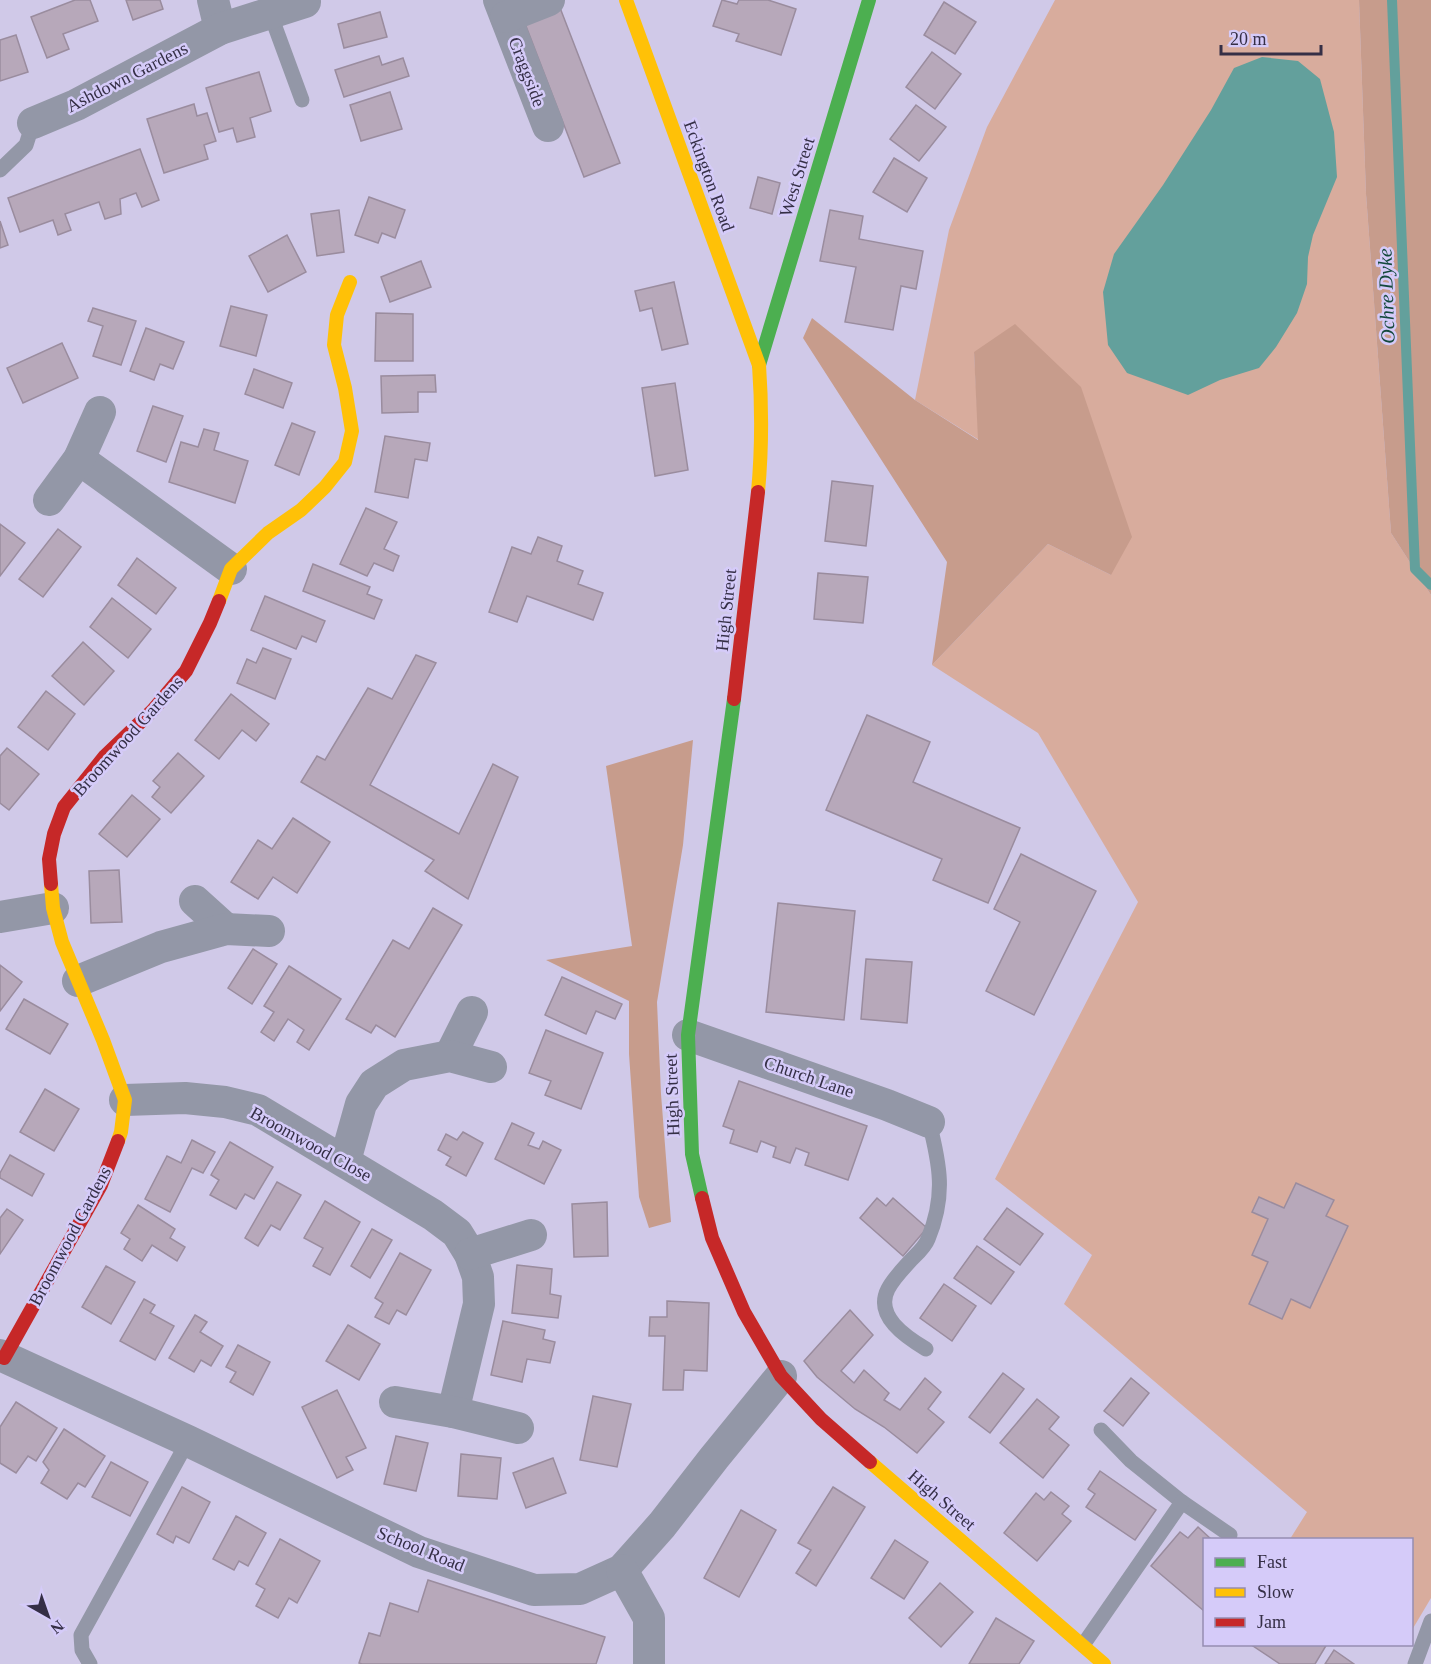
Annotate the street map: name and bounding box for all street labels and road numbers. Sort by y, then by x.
street label: Craggside [505,34,549,110]
street label: Ashdown Gardens [63,38,191,116]
street label: Eckington Road [680,118,738,234]
street label: West Street [775,135,819,219]
street label: High Street [712,568,740,652]
street label: Broomwood Gardens [69,672,187,800]
street label: Church Lane [762,1052,856,1102]
street label: High Street [661,1053,683,1137]
street label: Broomwood Close [247,1102,375,1186]
street label: Broomwood Gardens [25,1163,115,1309]
street label: High Street [904,1465,980,1535]
street label: School Road [374,1522,468,1576]

